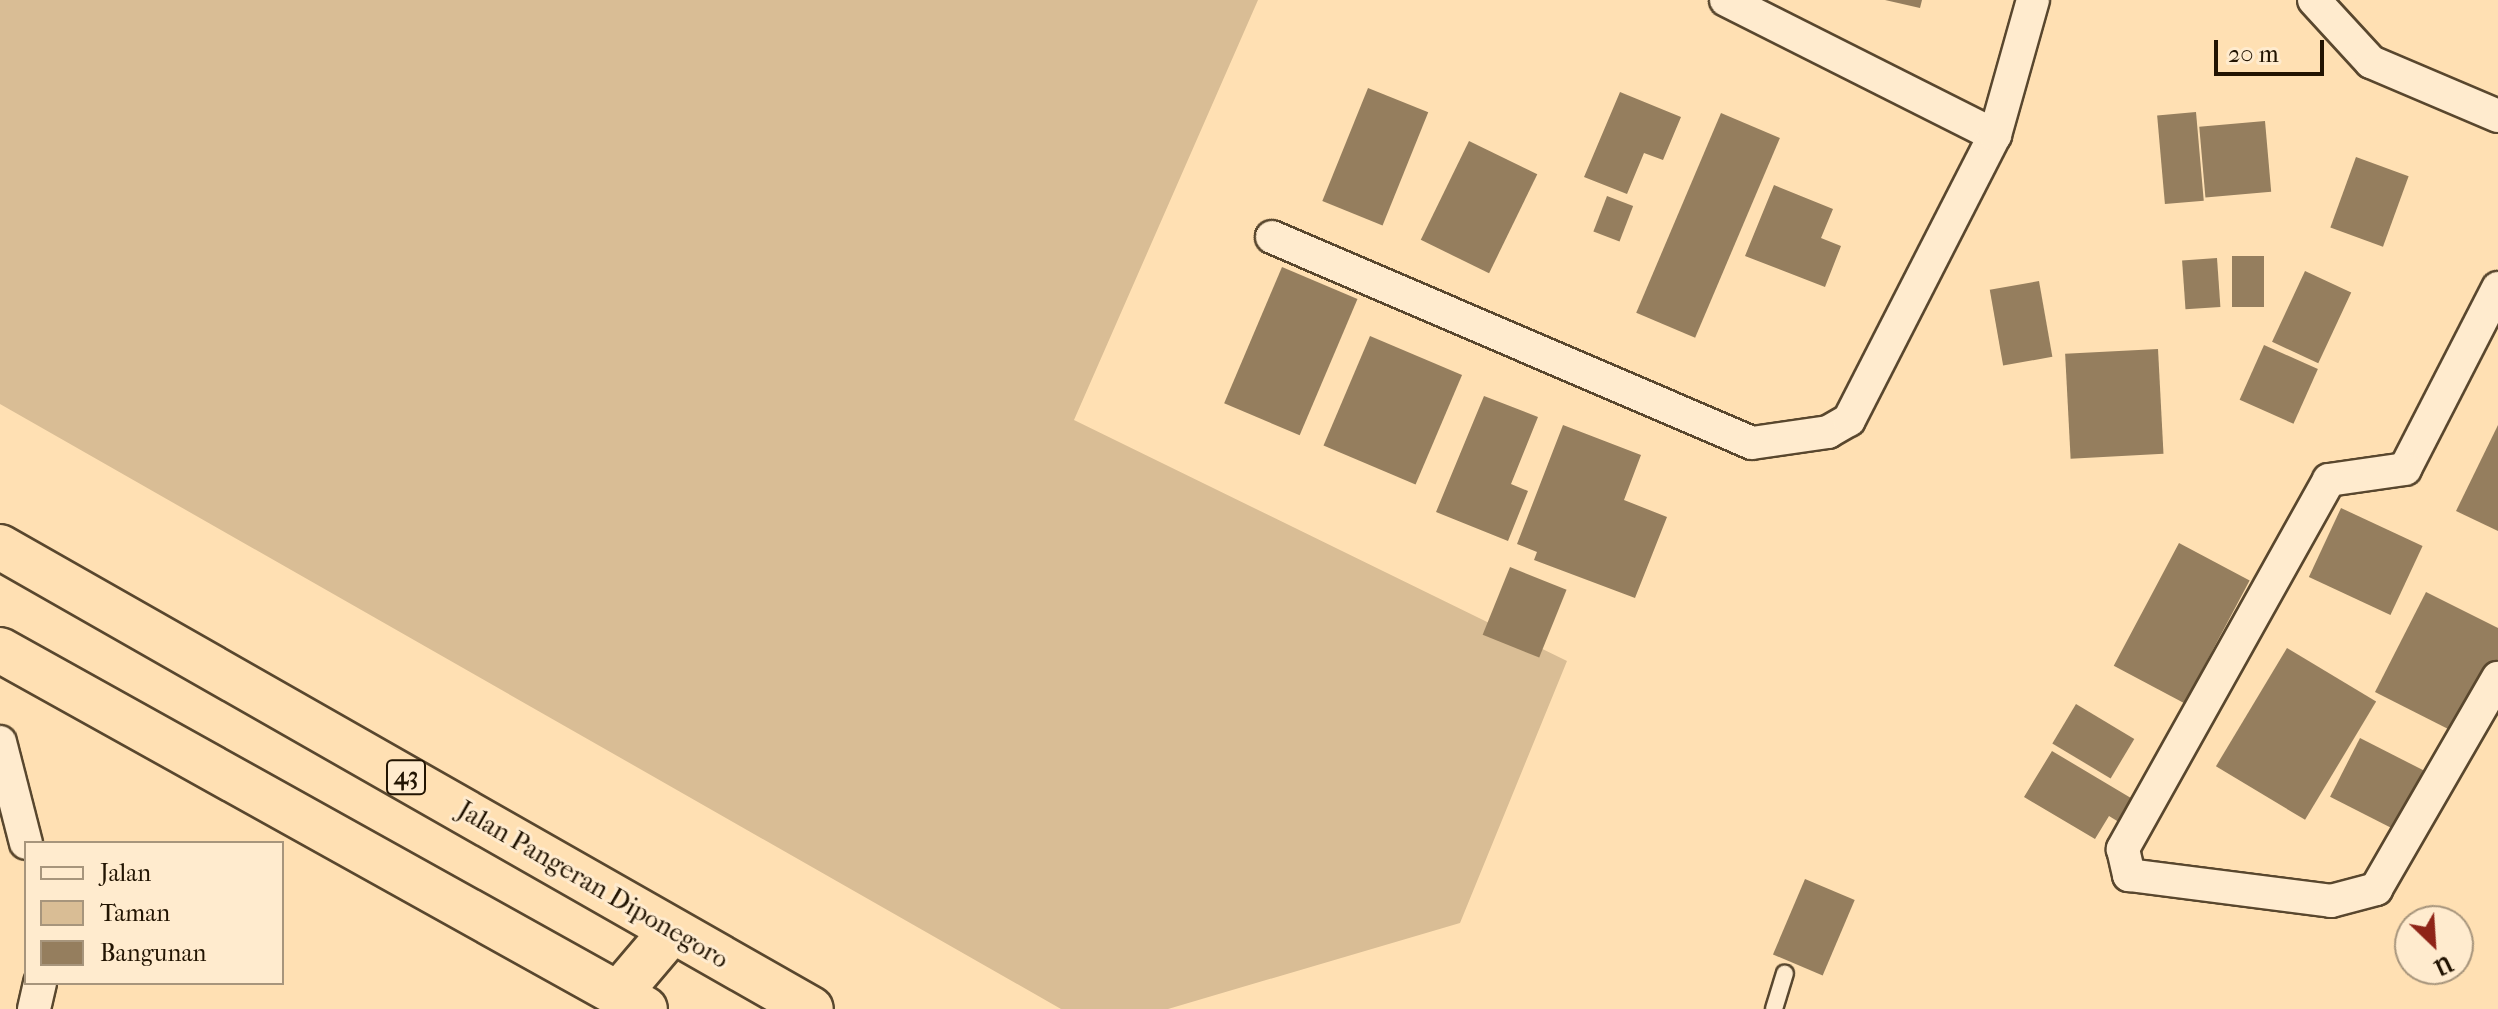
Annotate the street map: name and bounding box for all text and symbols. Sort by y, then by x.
scale bar [2218,24,2328,74]
text: 20 m [2228,40,2279,68]
road number: 43 [384,757,428,797]
street label: Jalan Pangeran Diponegoro [452,795,734,975]
legend [24,841,284,985]
text: Jalan [100,859,151,887]
text: Taman [100,899,170,927]
north arrow [2394,905,2474,985]
text: Bangunan [100,939,206,967]
text: U [2430,950,2457,980]

